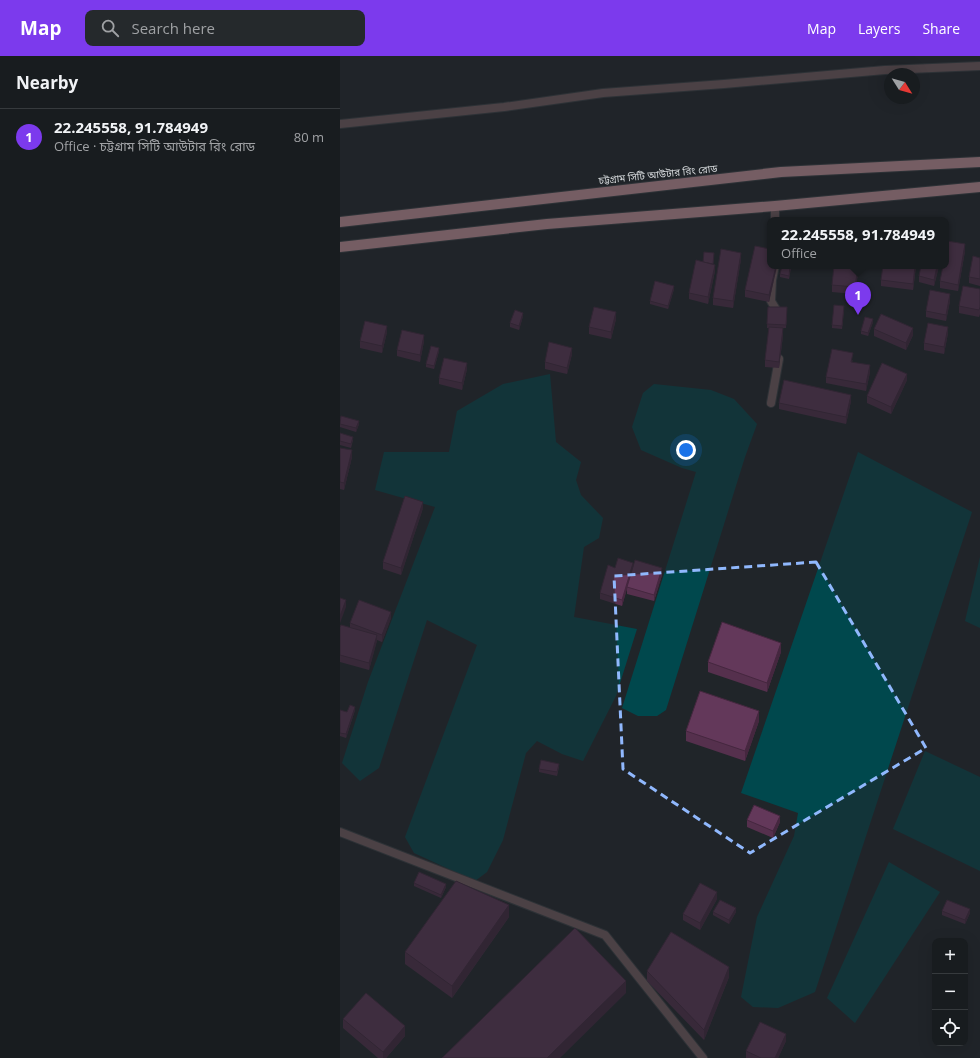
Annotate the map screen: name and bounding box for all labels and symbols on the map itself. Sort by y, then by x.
north arrow [884,68,920,104]
street label: চট্টগ্রাম সিটি আউটার রিং রোড [597,161,719,187]
pin: 1 [845,282,871,315]
your location [676,440,696,460]

